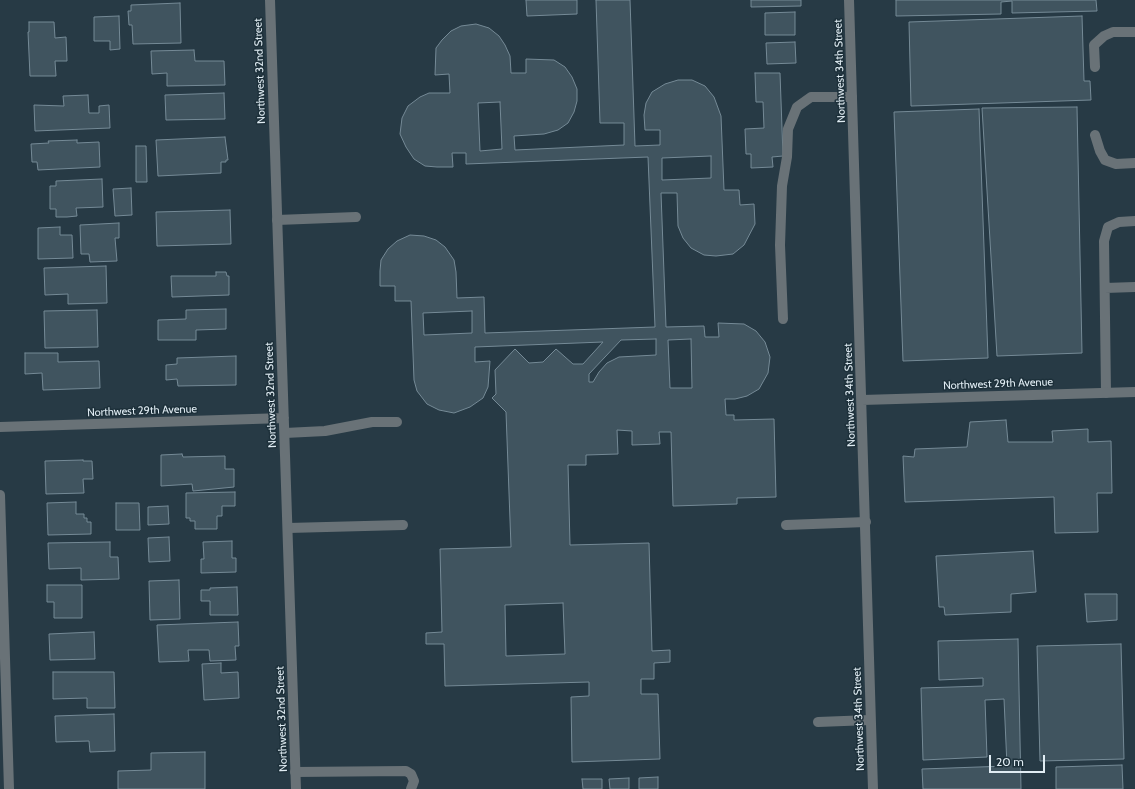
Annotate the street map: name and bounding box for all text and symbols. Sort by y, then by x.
street label: Northwest 32nd Street [252,18,268,124]
street label: Northwest 34th Street [832,19,848,123]
street label: Northwest 32nd Street [263,342,279,448]
street label: Northwest 34th Street [842,343,858,447]
street label: Northwest 29th Avenue [943,375,1053,393]
street label: Northwest 29th Avenue [87,402,197,420]
street label: Northwest 32nd Street [274,666,290,772]
street label: Northwest 34th Street [851,667,867,771]
scale bar [991,747,1047,773]
text: 20 m [996,754,1024,769]

